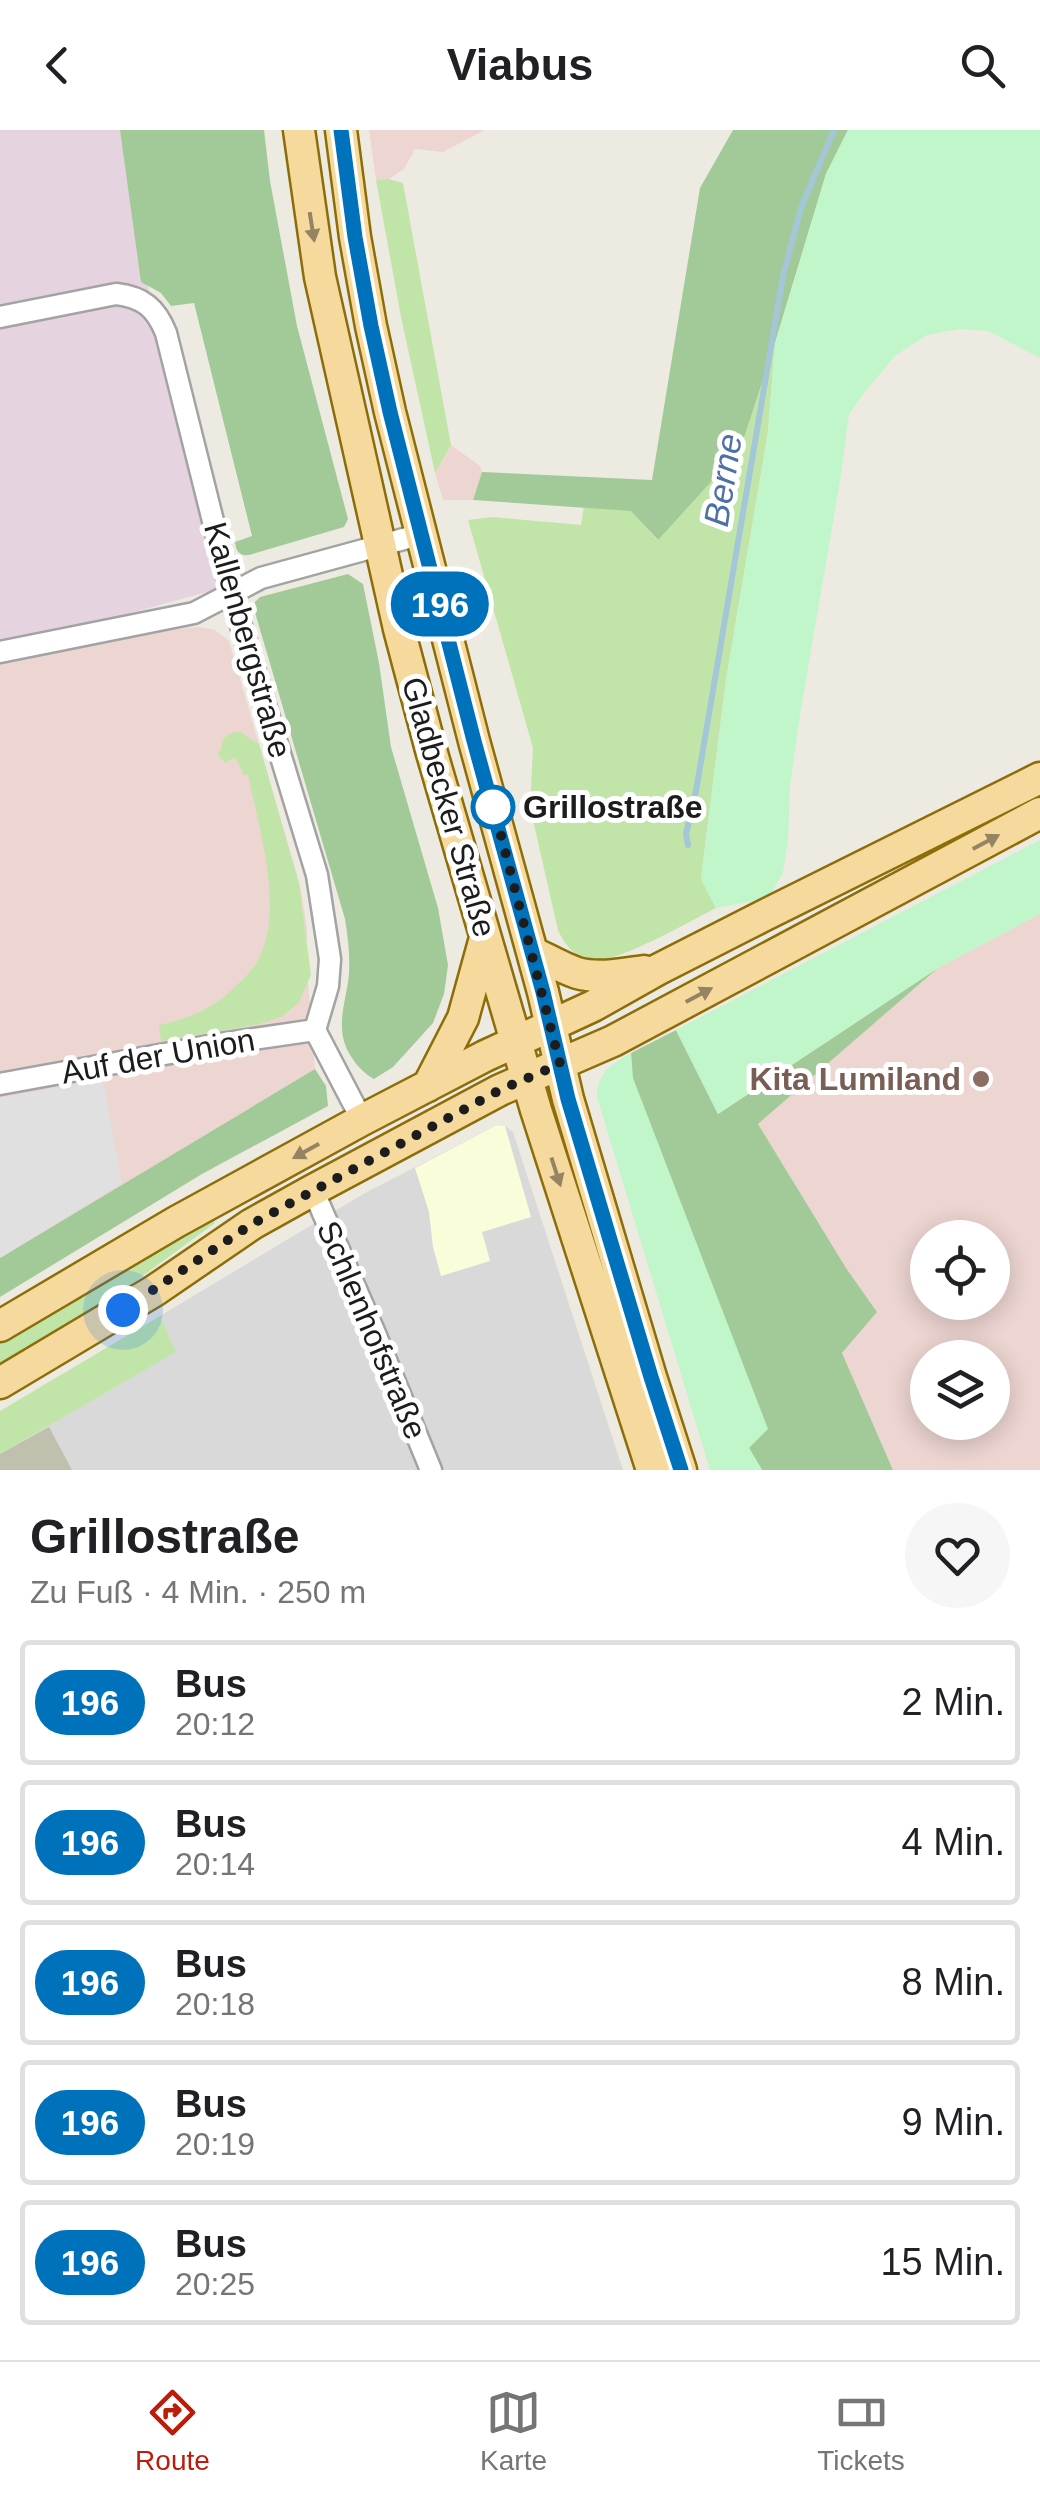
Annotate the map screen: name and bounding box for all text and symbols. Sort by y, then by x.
icon: back [30,38,85,93]
icon: search [955,38,1010,93]
text: Viabus [447,39,593,90]
one-way arrow [305,211,320,243]
water label: Berne [696,431,749,529]
street label: Kallenbergstraße [197,518,299,762]
line badge: 196 [382,572,498,636]
text: 196 [411,585,469,624]
street label: Gladbecker Straße [395,673,503,941]
marker: Grillostraße [472,786,514,828]
place label: Grillostraße [523,789,703,825]
one-way arrow [971,834,1000,851]
one-way arrow [685,987,713,1004]
street label: Auf der Union [59,1021,257,1091]
place label: Kita Lumiland [749,1061,961,1097]
marker: Kita Lumiland [970,1068,992,1090]
one-way arrow [292,1142,321,1159]
one-way arrow [549,1157,564,1187]
street label: Schlenhofstraße [310,1216,434,1444]
map controls [910,1220,1010,1440]
button: locate [910,1220,1010,1320]
your location [98,1285,148,1335]
button: layers [910,1340,1010,1440]
button: heart [905,1503,1010,1608]
text: Grillostraße [30,1510,299,1563]
text: Zu Fuß · 4 Min. · 250 m [30,1574,366,1610]
text: Bus [175,1663,247,1705]
text: 2 Min. [902,1681,1005,1723]
text: 196 [61,1683,119,1722]
text: 20:12 [175,1706,255,1742]
text: Bus [175,1803,247,1845]
text: 4 Min. [902,1821,1005,1863]
text: 196 [61,1823,119,1862]
text: 20:14 [175,1846,255,1882]
text: Bus [175,1943,247,1985]
text: 8 Min. [902,1961,1005,2003]
text: 196 [61,1963,119,2002]
text: 20:18 [175,1986,255,2022]
text: Bus [175,2083,247,2125]
text: 9 Min. [902,2101,1005,2143]
text: 196 [61,2103,119,2142]
text: 20:19 [175,2126,255,2162]
text: Bus [175,2223,247,2265]
text: 15 Min. [880,2241,1005,2283]
text: 196 [61,2243,119,2282]
text: 20:25 [175,2266,255,2302]
tab: Route [135,2385,210,2477]
tab: Karte [480,2385,547,2477]
tab: Tickets [817,2385,905,2477]

